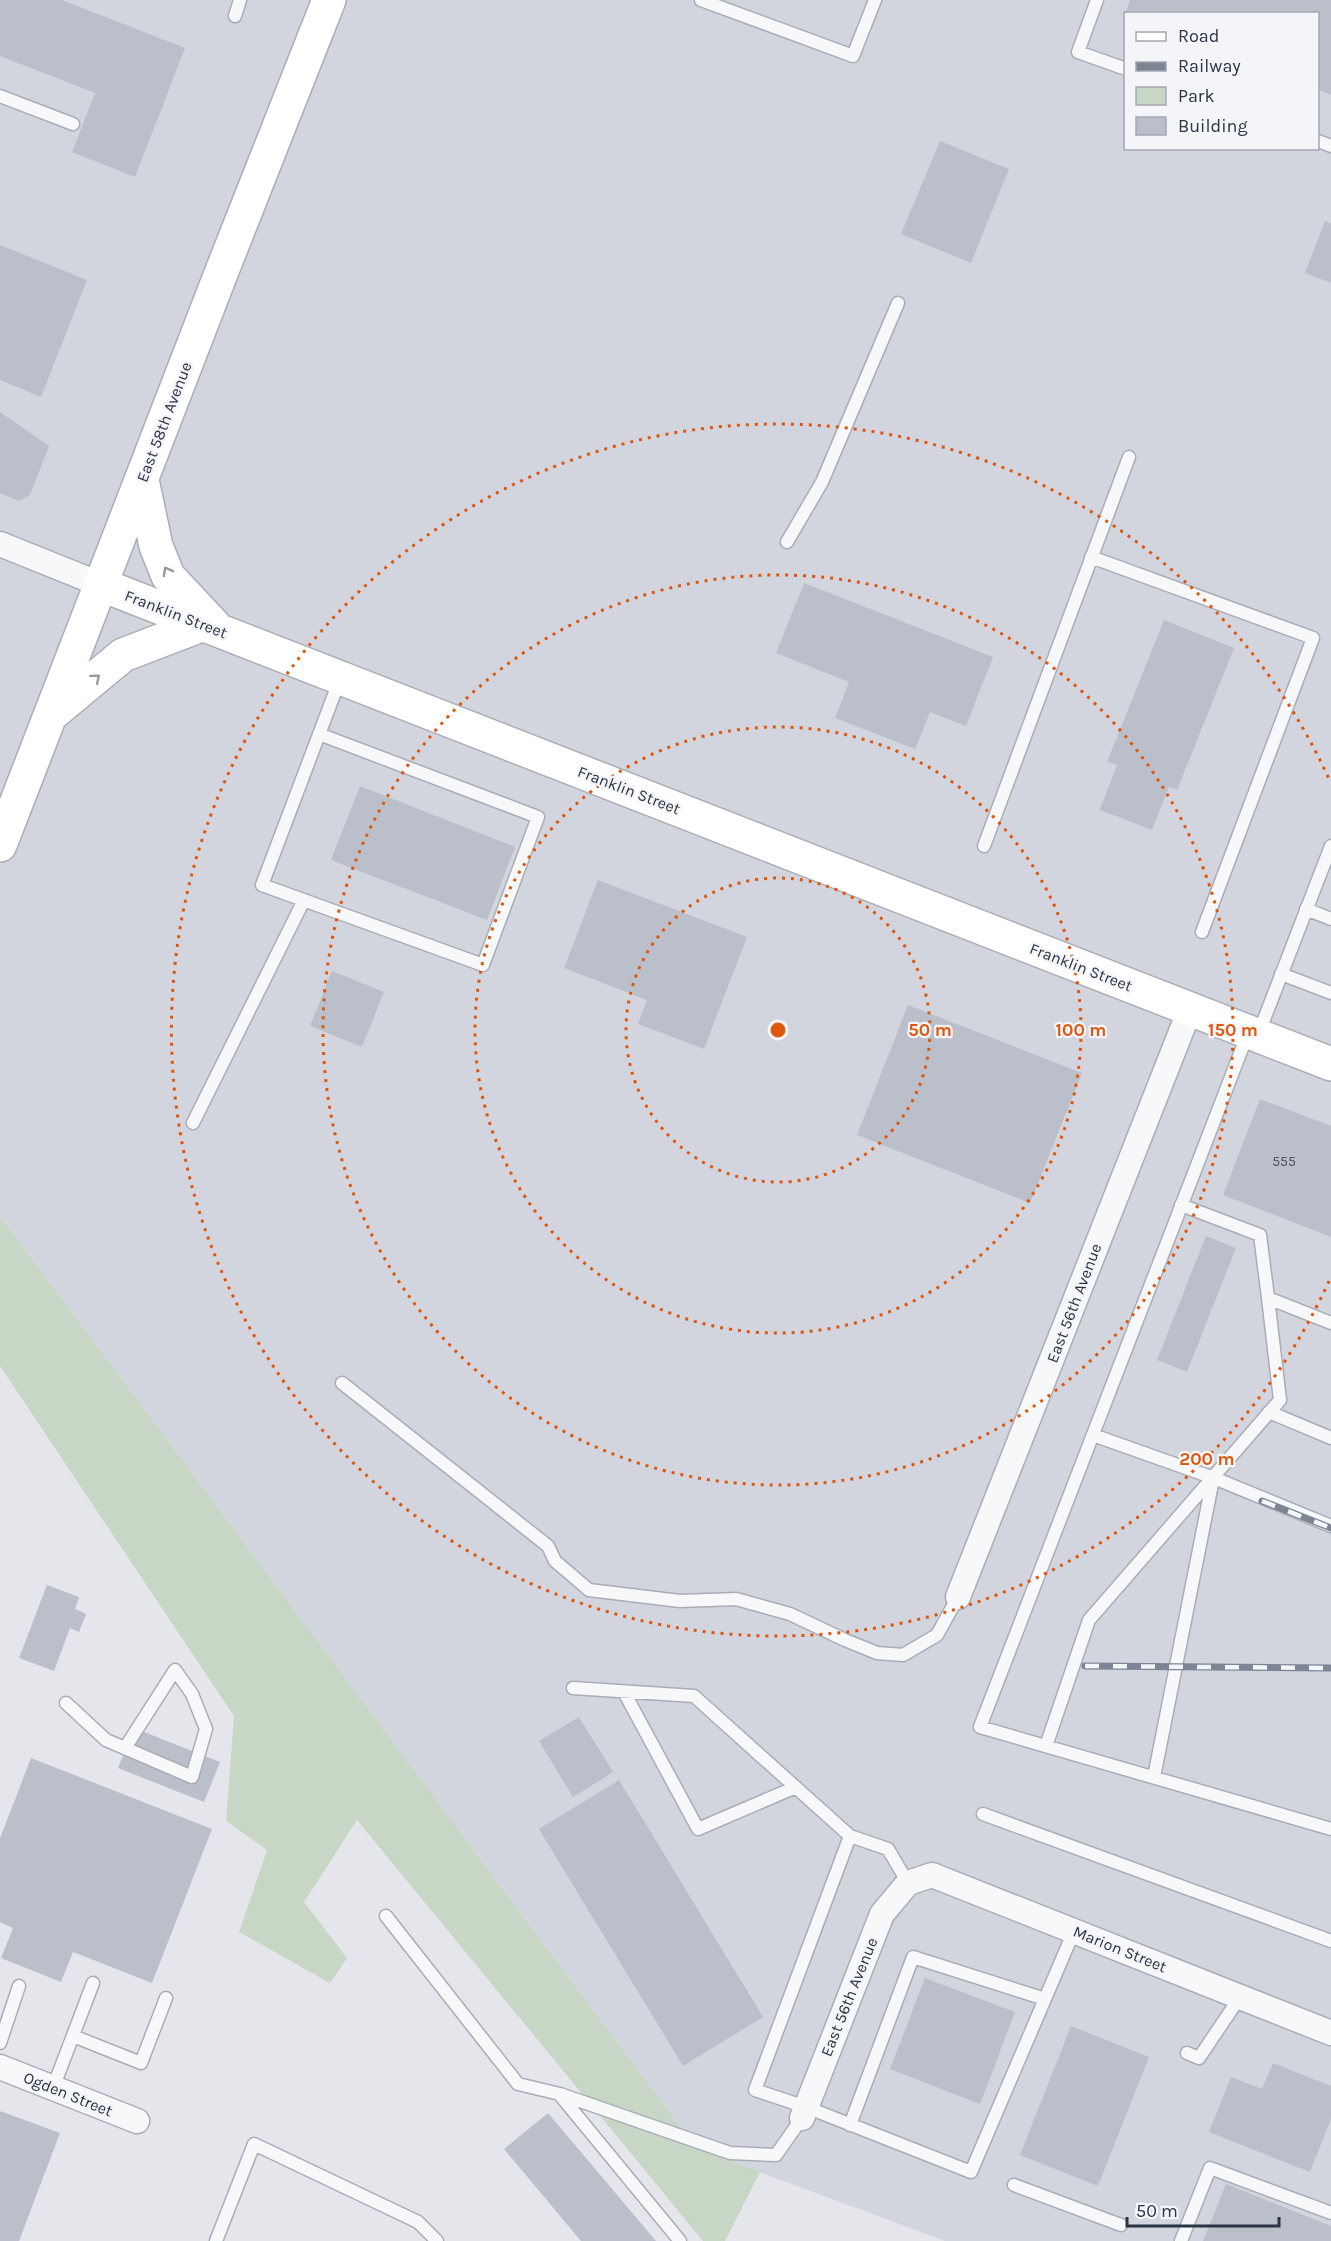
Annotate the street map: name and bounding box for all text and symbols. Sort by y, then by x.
legend [1124,12,1319,150]
text: Road [1178,25,1219,47]
text: Railway [1178,55,1241,77]
text: Park [1178,85,1215,107]
text: Building [1178,115,1248,137]
street label: East 58th Avenue [132,359,196,485]
one-way arrow [163,567,174,577]
street label: Franklin Street [122,586,230,642]
one-way arrow [89,674,100,685]
street label: Franklin Street [575,762,683,818]
street label: Franklin Street [1027,939,1135,995]
text: 50 m [908,1019,952,1041]
text: 100 m [1056,1019,1106,1041]
text: 150 m [1208,1019,1258,1041]
centre of rings [768,1020,788,1040]
house number: 555 [1272,1153,1296,1170]
street label: East 56th Avenue [1042,1241,1106,1365]
text: 200 m [1179,1448,1235,1470]
street label: Marion Street [1071,1922,1169,1976]
street label: East 56th Avenue [817,1935,881,2059]
street label: Ogden Street [21,2068,115,2120]
scale bar [1127,2190,1278,2228]
text: 50 m [1136,2200,1178,2222]

